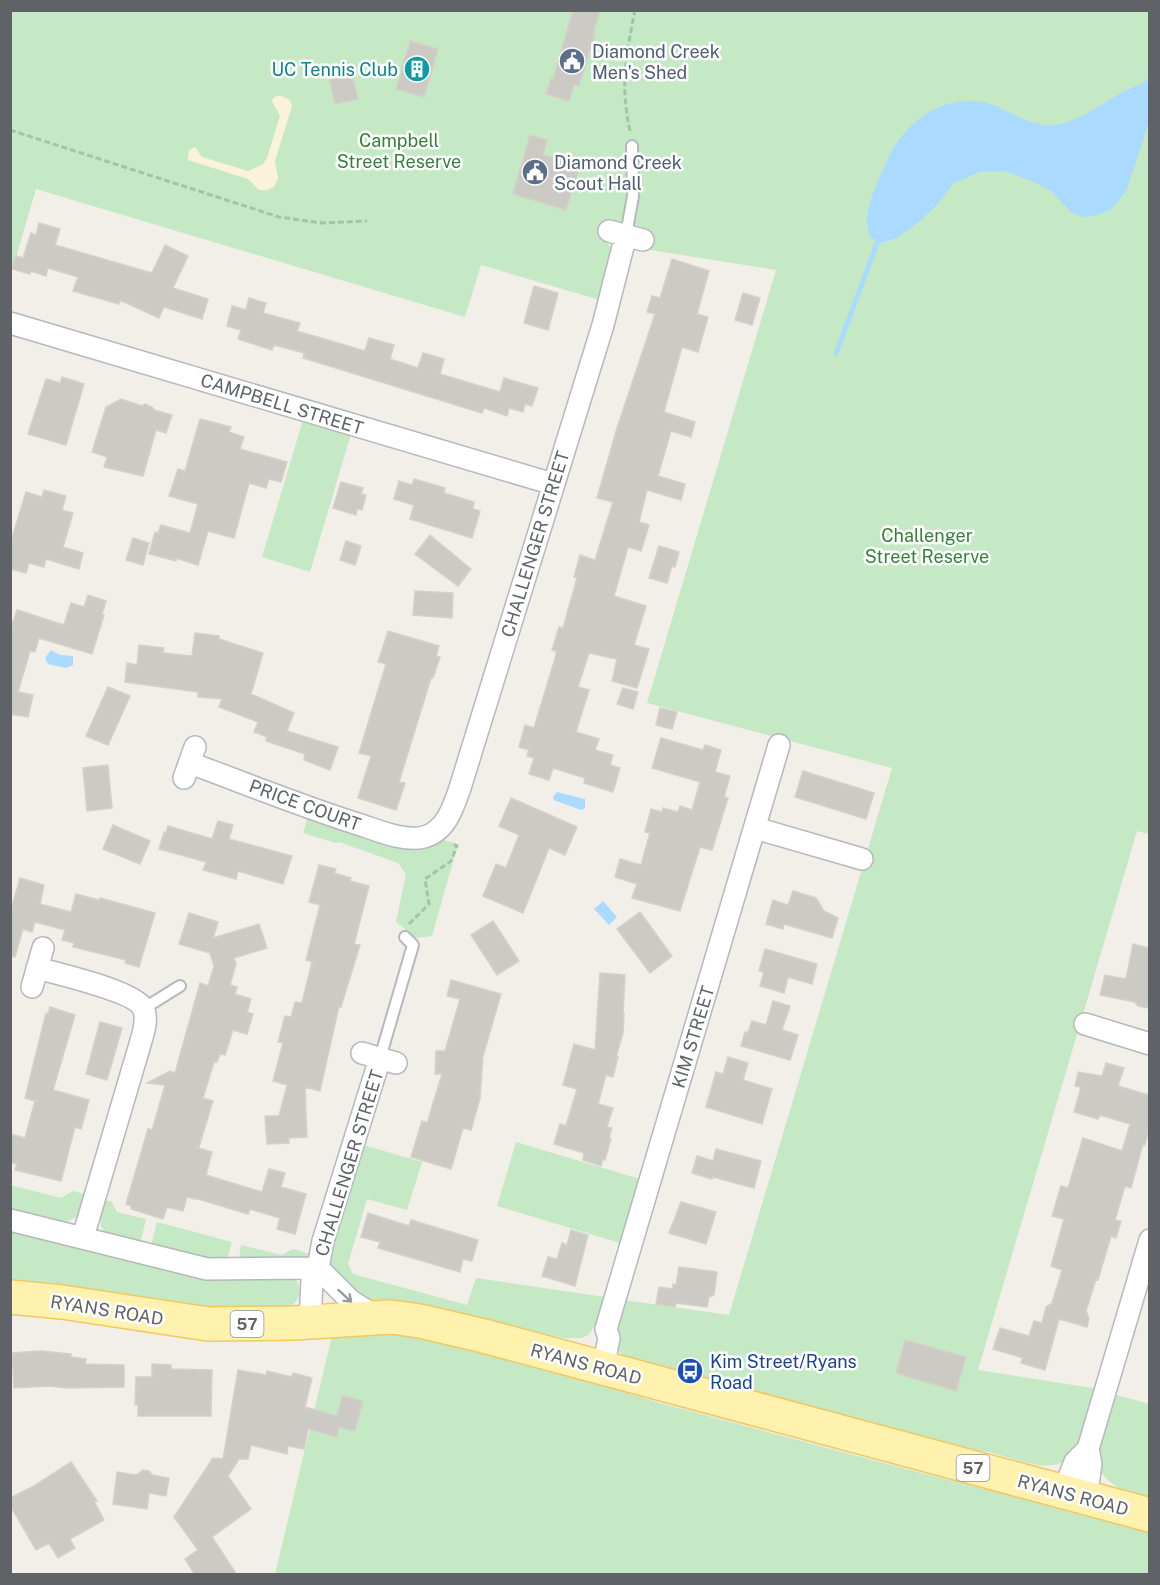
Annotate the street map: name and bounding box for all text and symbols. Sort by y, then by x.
place label: Diamond Creek Men's Shed [592,41,720,83]
public building icon: Diamond Creek Men's Shed [557,46,587,76]
building icon: UC Tennis Club [402,54,432,84]
place label: UC Tennis Club [271,59,398,80]
park label: Campbell Street Reserve [337,130,461,172]
place label: Diamond Creek Scout Hall [554,152,682,194]
public building icon: Diamond Creek Scout Hall [520,157,550,187]
street label: CAMPBELL STREET [198,369,366,439]
street label: CHALLENGER STREET [497,448,573,640]
park label: Challenger Street Reserve [865,525,989,567]
street label: PRICE COURT [246,775,364,835]
street label: KIM STREET [667,983,719,1091]
street label: CHALLENGER STREET [311,1067,387,1259]
one-way arrow [338,1289,353,1303]
street label: RYANS ROAD [49,1291,165,1329]
road number: 57 [230,1311,264,1337]
street label: RYANS ROAD [528,1339,644,1389]
place label: Kim Street/Ryans Road [710,1351,857,1393]
bus stop icon: Kim Street/Ryans Road [675,1356,705,1386]
road number: 57 [956,1455,990,1481]
street label: RYANS ROAD [1015,1470,1131,1520]

